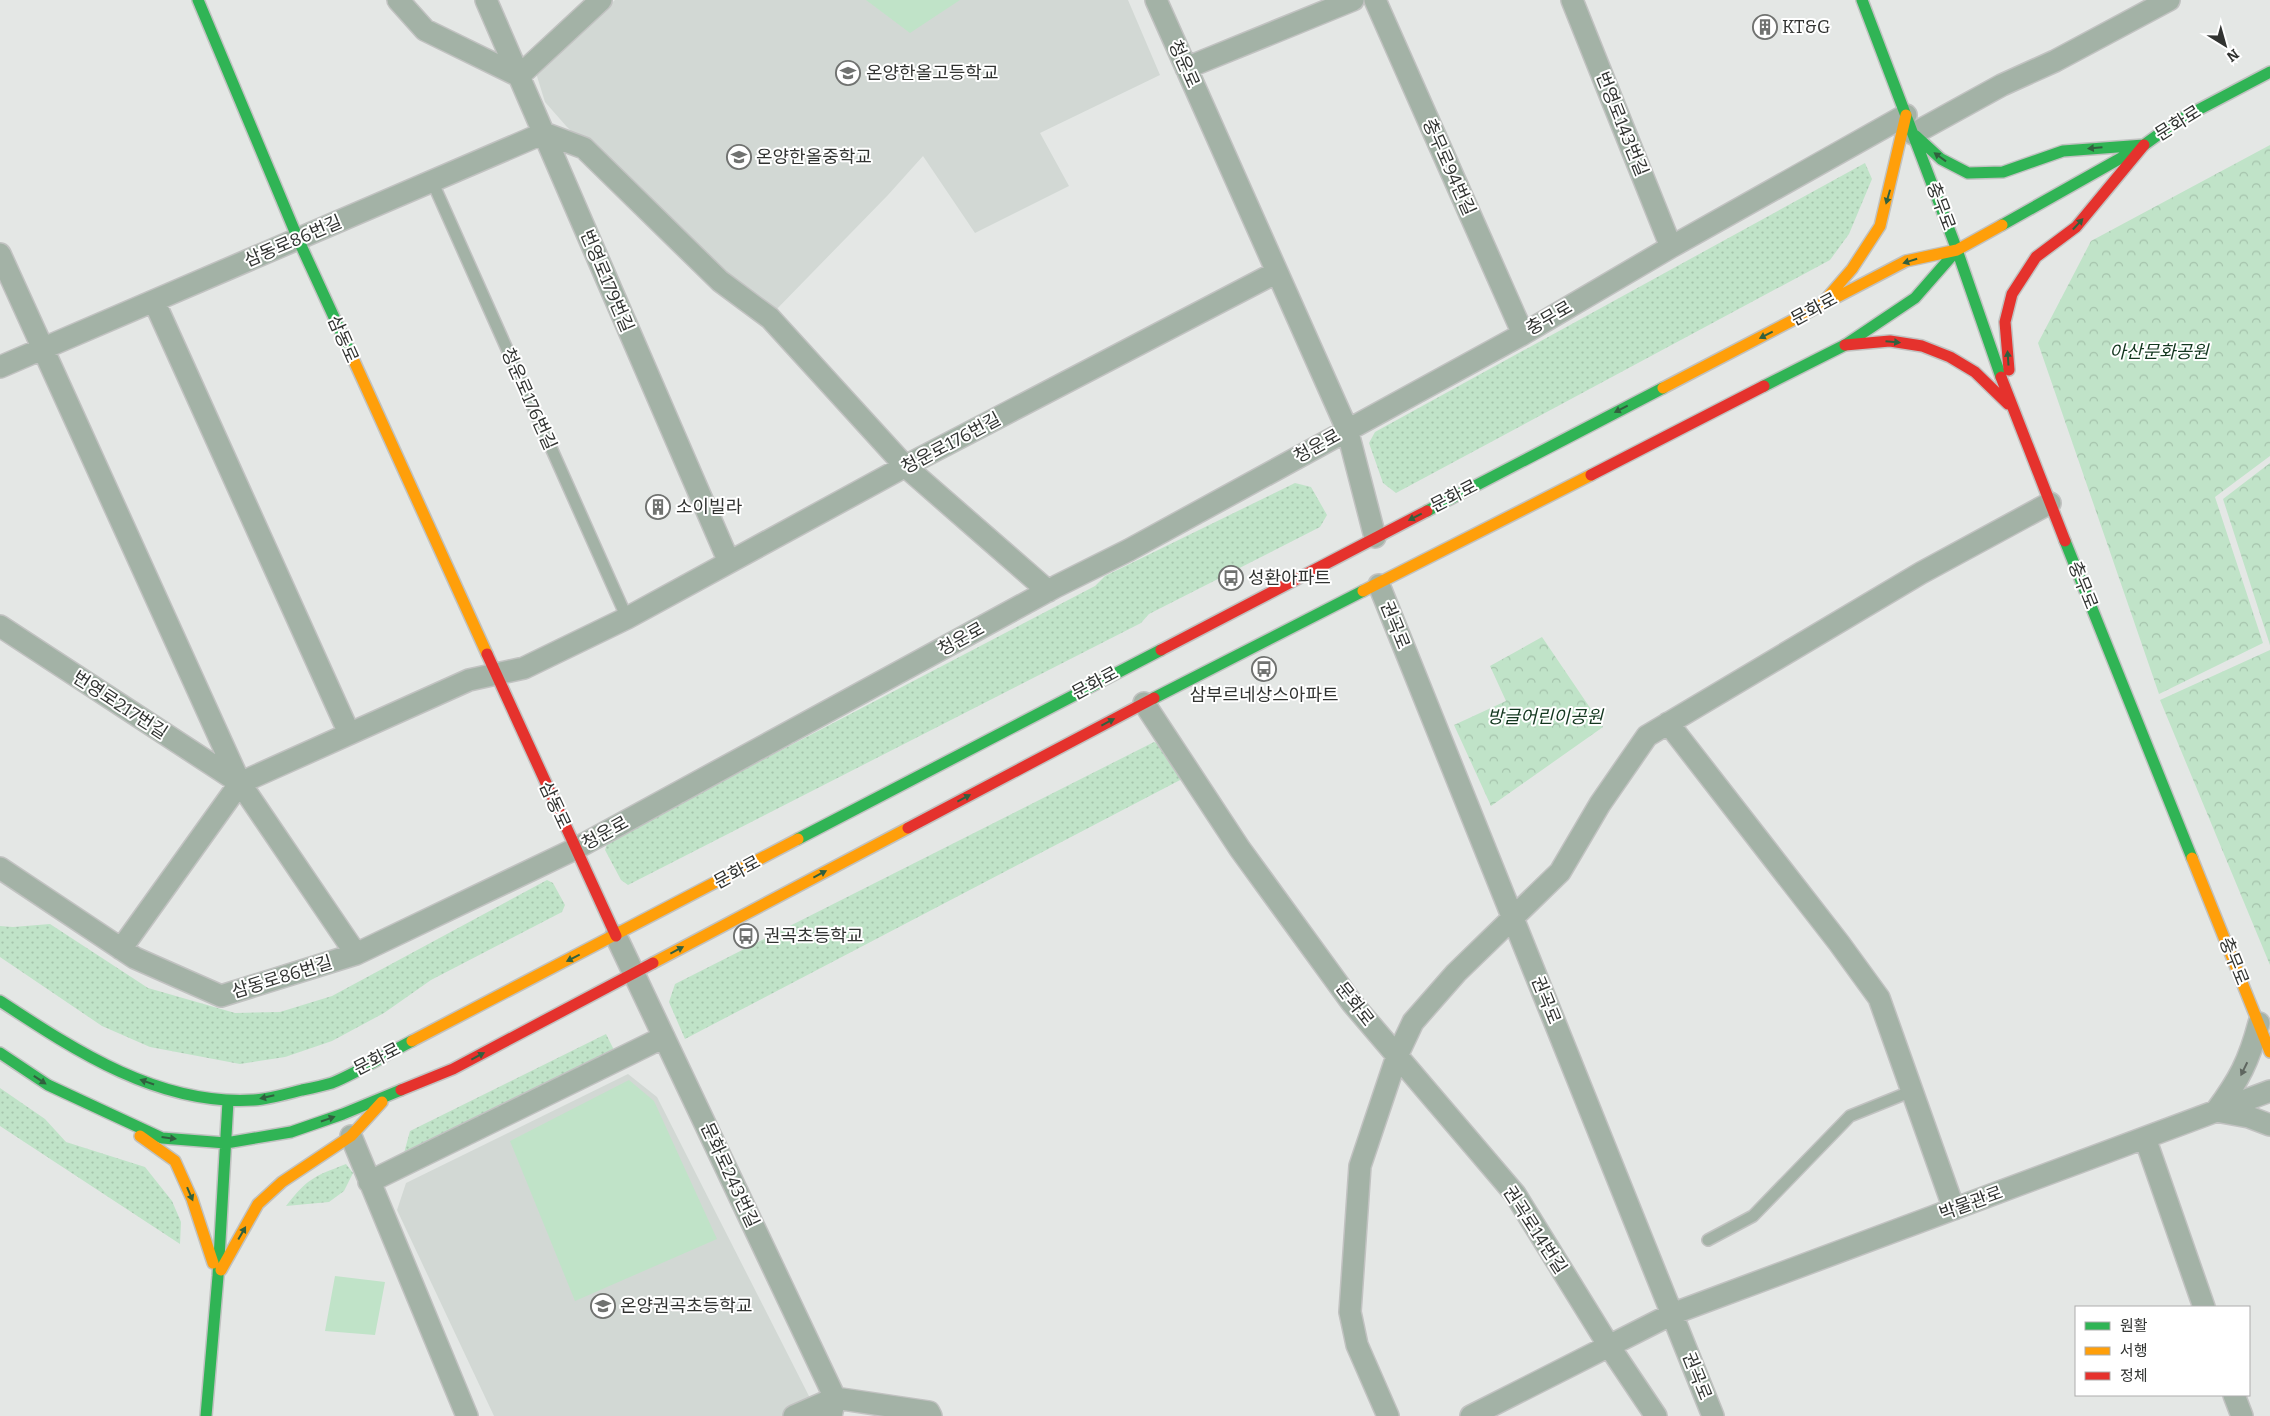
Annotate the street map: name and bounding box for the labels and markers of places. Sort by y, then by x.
building icon: KT&G [1752,14,1778,40]
place label: KT&G [1782,16,1830,38]
school or university icon: 온양한올고등학교 [835,60,861,86]
place label: 온양한올고등학교 [866,62,998,84]
school or university icon: 온양한올중학교 [726,144,752,170]
place label: 온양한올중학교 [756,146,872,168]
building icon: 소이빌라 [645,494,671,520]
place label: 소이빌라 [676,496,743,518]
bus stop icon: 성환아파트 [1218,565,1244,591]
place label: 성환아파트 [1248,567,1331,589]
bus stop icon: 삼부르네상스아파트 [1251,656,1277,682]
place label: 삼부르네상스아파트 [1189,684,1339,706]
bus stop icon: 권곡초등학교 [733,923,759,949]
place label: 권곡초등학교 [764,925,863,947]
school or university icon: 온양권곡초등학교 [590,1293,616,1319]
place label: 온양권곡초등학교 [620,1295,752,1317]

